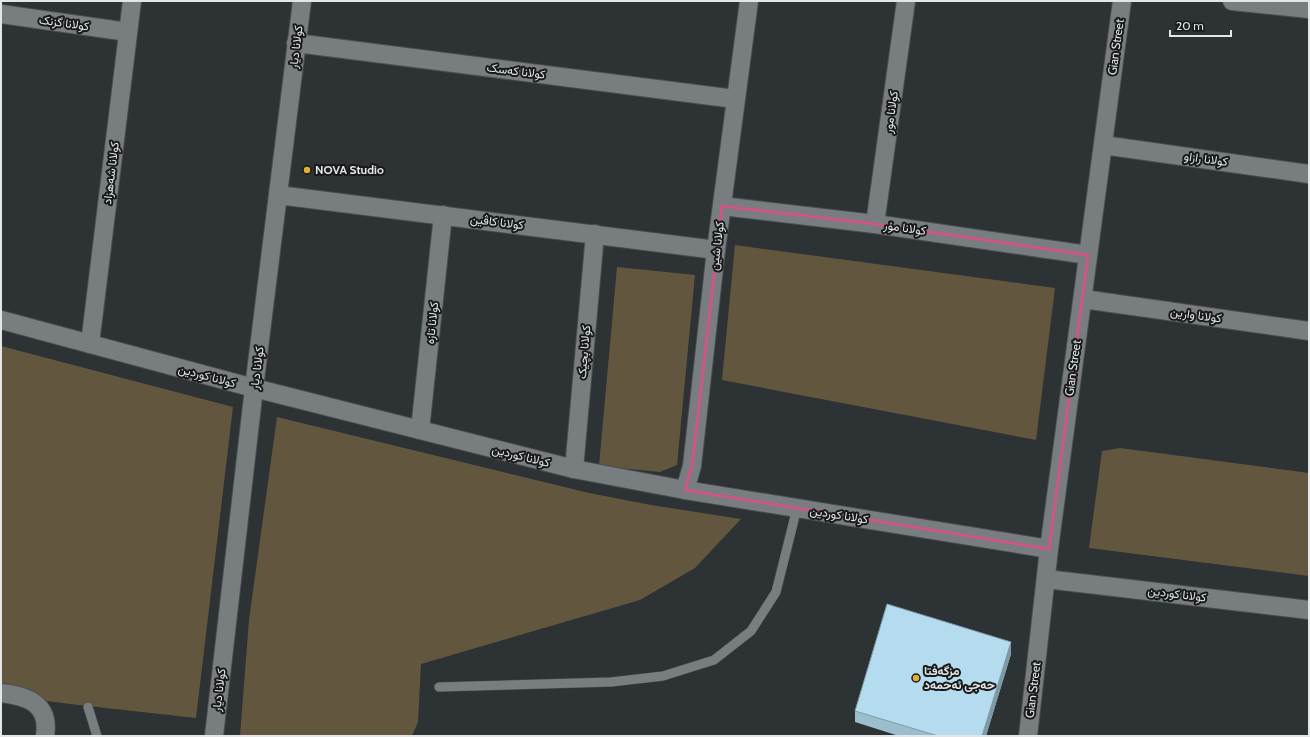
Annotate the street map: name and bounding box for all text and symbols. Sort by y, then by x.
street label: کولانا گزنک [38,12,90,34]
scale bar [1170,12,1231,38]
street label: Gian Street [1104,18,1127,76]
text: 20 m [1176,18,1204,33]
street label: کولانا دیار [285,24,307,71]
street label: کولانا کەسک [486,59,546,83]
street label: کولانا مور [880,90,902,135]
street label: کولانا شەهزاد [99,141,123,205]
street label: کولانا رازاو [1183,148,1229,170]
place label: NOVA Studio [315,162,384,177]
marker: NOVA Studio [302,165,312,175]
street label: کولانا کاڤین [469,211,525,233]
street label: کولانا مۆر [882,217,927,239]
street label: کولانا شین [706,220,728,272]
street label: کولانا تازە [422,301,442,345]
street label: کولانا وارین [1169,303,1223,327]
street label: کولانا بچیک [574,324,594,380]
street label: Gian Street [1061,339,1084,397]
street label: کولانا دیار [246,345,268,392]
street label: کولانا کوردین [176,361,238,391]
street label: کولانا کوردین [490,441,552,471]
street label: کولانا کوردین [809,502,869,528]
street label: کولانا کوردین [1147,582,1207,606]
street label: Gian Street [1022,661,1043,719]
place label: مزگەفتا حەجی ئەحمەد [924,663,995,692]
street label: کولانا دیار [208,667,230,714]
marker: مزگەفتا حەجی ئەحمەد [911,673,921,683]

